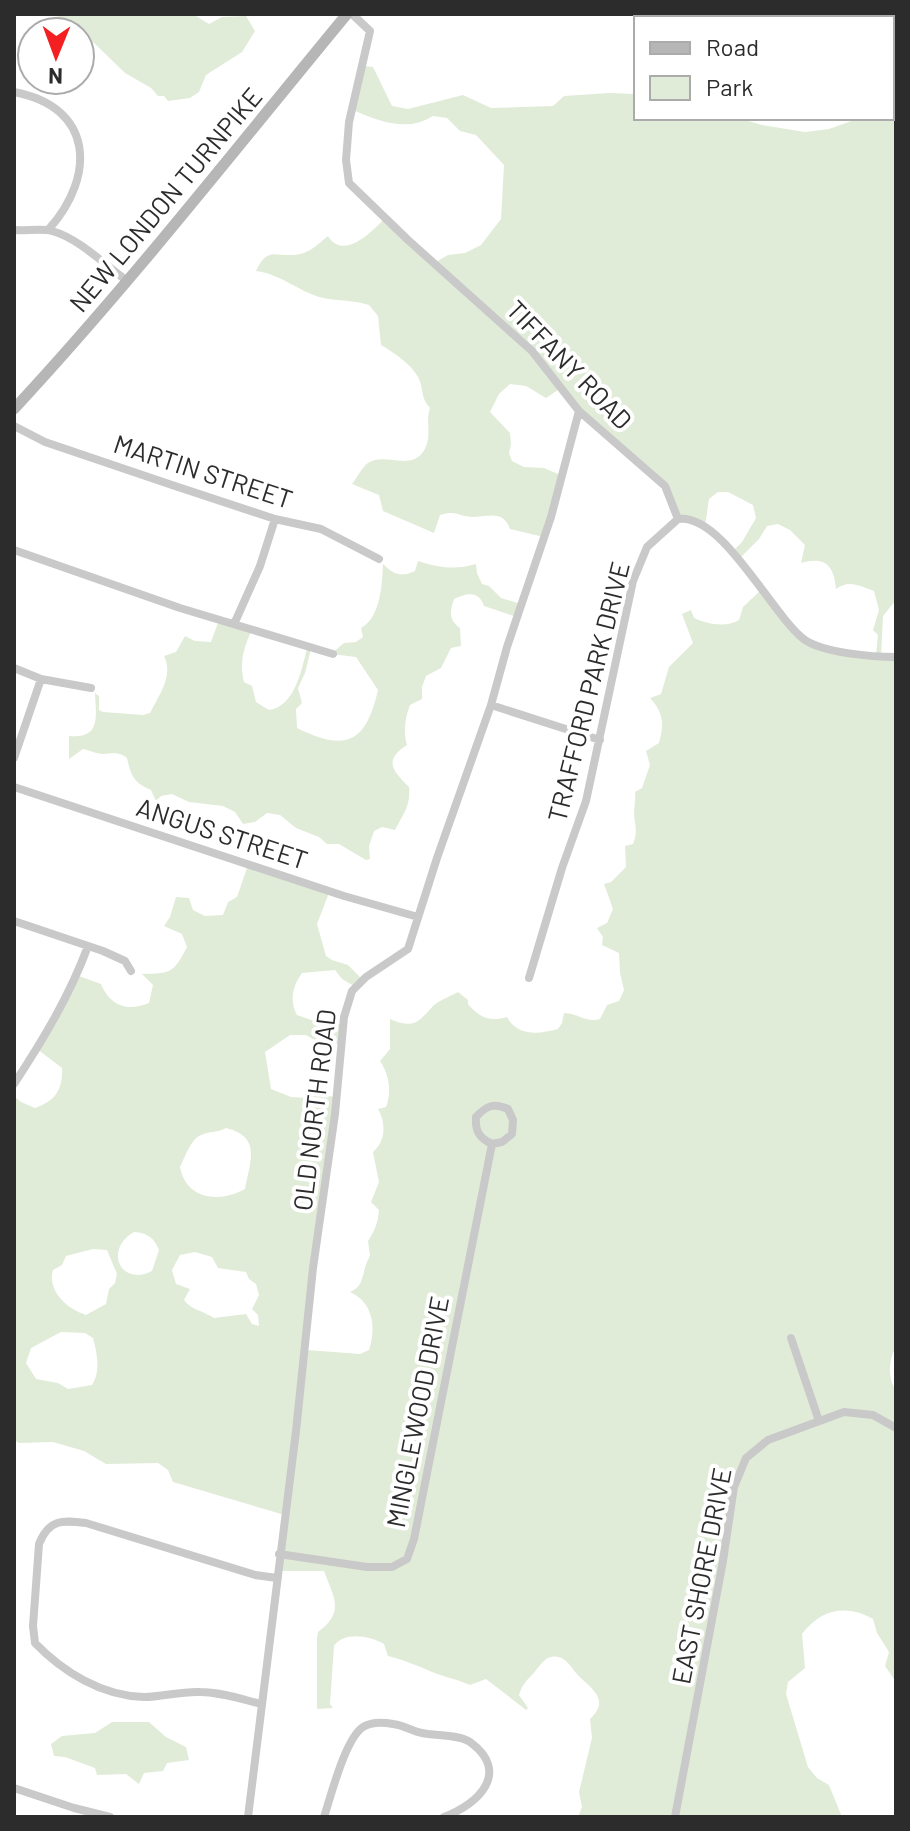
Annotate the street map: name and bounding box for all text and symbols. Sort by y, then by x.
north arrow [16,16,96,96]
legend [634,16,894,120]
text: Road [706,32,759,61]
text: N [48,64,63,90]
text: Park [706,72,753,101]
street label: NEW LONDON TURNPIKE [62,81,268,317]
street label: TIFFANY ROAD [501,293,639,435]
street label: MARTIN STREET [110,427,297,514]
street label: TRAFFORD PARK DRIVE [540,558,635,825]
street label: ANGUS STREET [133,790,312,875]
street label: OLD NORTH ROAD [286,1007,341,1212]
street label: MINGLEWOOD DRIVE [379,1293,454,1530]
street label: EAST SHORE DRIVE [664,1465,737,1687]

